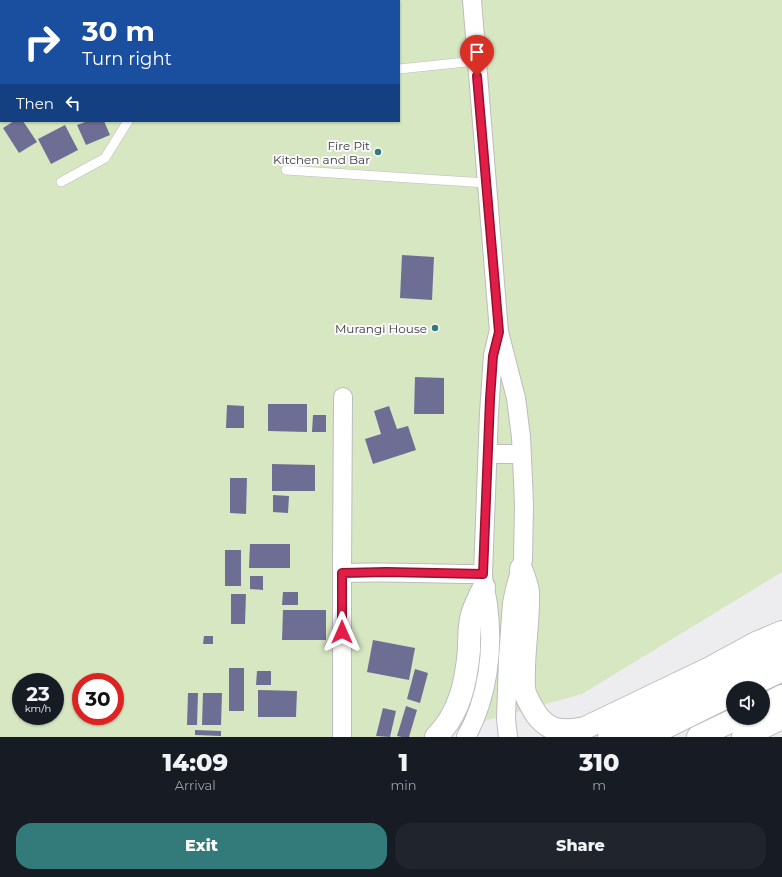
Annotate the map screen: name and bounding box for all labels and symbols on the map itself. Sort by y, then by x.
pin [460,35,494,76]
place label: Fire Pit Kitchen and Bar [273,138,370,167]
marker: Fire Pit Kitchen and Bar [373,147,383,157]
place label: Murangi House [335,321,427,336]
marker: Murangi House [430,323,440,333]
position arrow [321,611,363,653]
speed limit sign: 30 [72,673,124,725]

